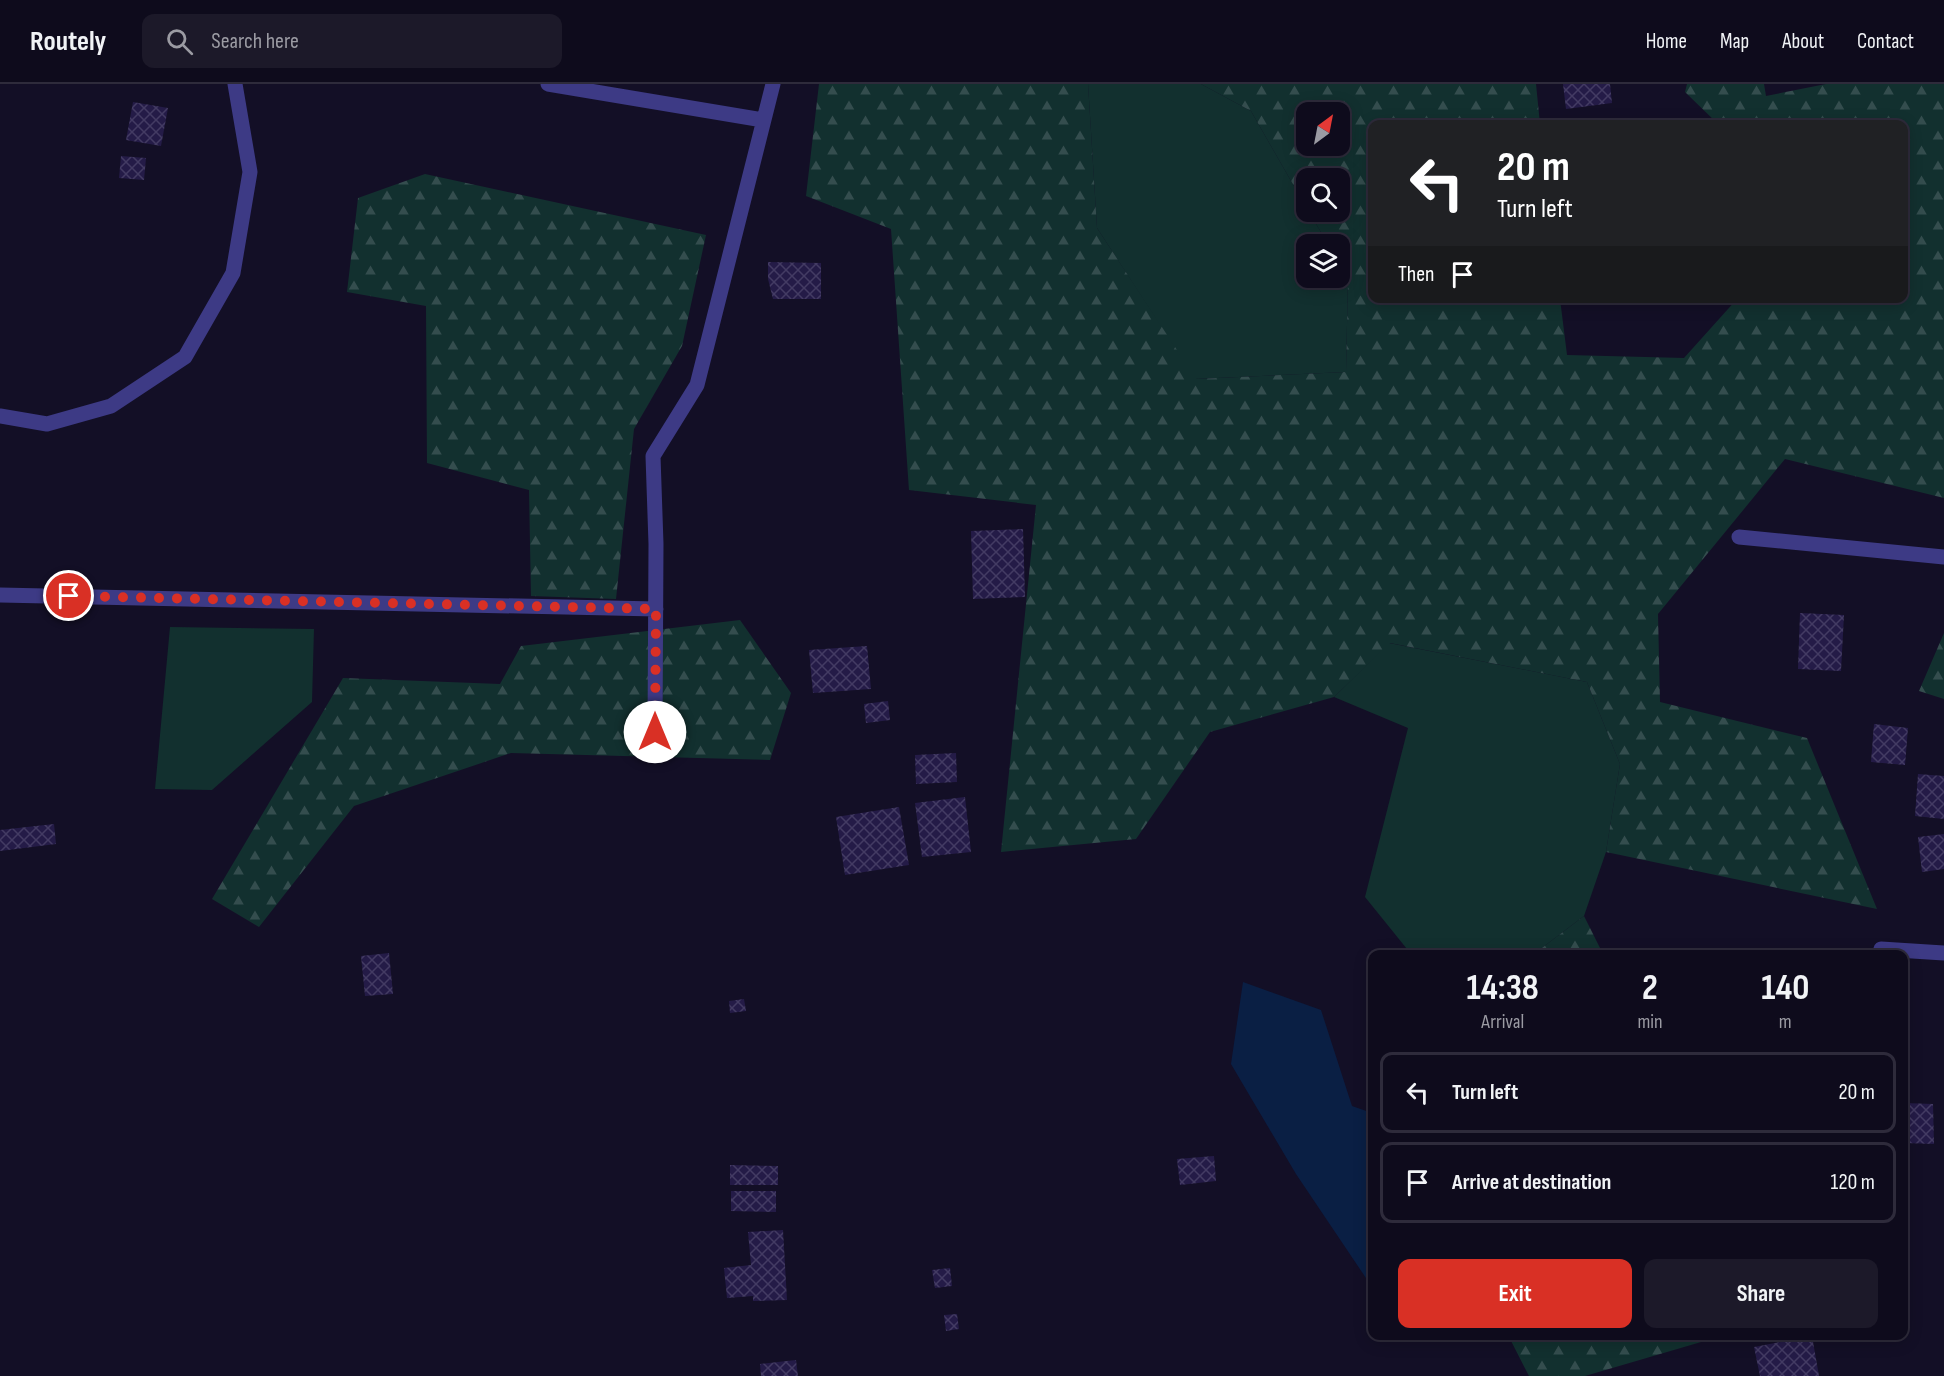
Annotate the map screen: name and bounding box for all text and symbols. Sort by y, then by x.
search box [142,14,562,68]
text: Routely [30,25,106,58]
icon: search [163,25,196,58]
text: Search here [211,28,299,55]
text: Home [1646,29,1687,54]
text: Map [1720,29,1749,54]
text: About [1782,29,1824,54]
text: Contact [1857,29,1914,54]
north arrow [1296,102,1350,156]
map controls [1296,102,1350,288]
text: 20 m [1497,142,1570,193]
icon: left [1398,144,1476,222]
button: search [1296,168,1350,222]
text: Turn left [1497,193,1573,225]
button: layers [1296,234,1350,288]
icon: arrive [1446,258,1479,291]
text: Then [1398,261,1434,288]
pin [43,570,94,621]
icon: arrive [52,579,85,612]
position arrow [623,700,687,764]
text: 14:38 [1467,967,1539,1010]
text: 2 [1642,967,1658,1010]
text: 140 [1761,967,1809,1010]
text: Arrival [1481,1010,1524,1034]
text: min [1637,1010,1663,1034]
text: m [1779,1010,1792,1034]
icon: left [1401,1076,1434,1109]
text: Turn left [1452,1079,1518,1106]
text: 20 m [1839,1079,1875,1106]
icon: arrive [1401,1166,1434,1199]
text: Arrive at destination [1452,1169,1611,1196]
text: 120 m [1831,1169,1875,1196]
button: Exit [1398,1259,1632,1328]
button: Share [1644,1259,1878,1328]

